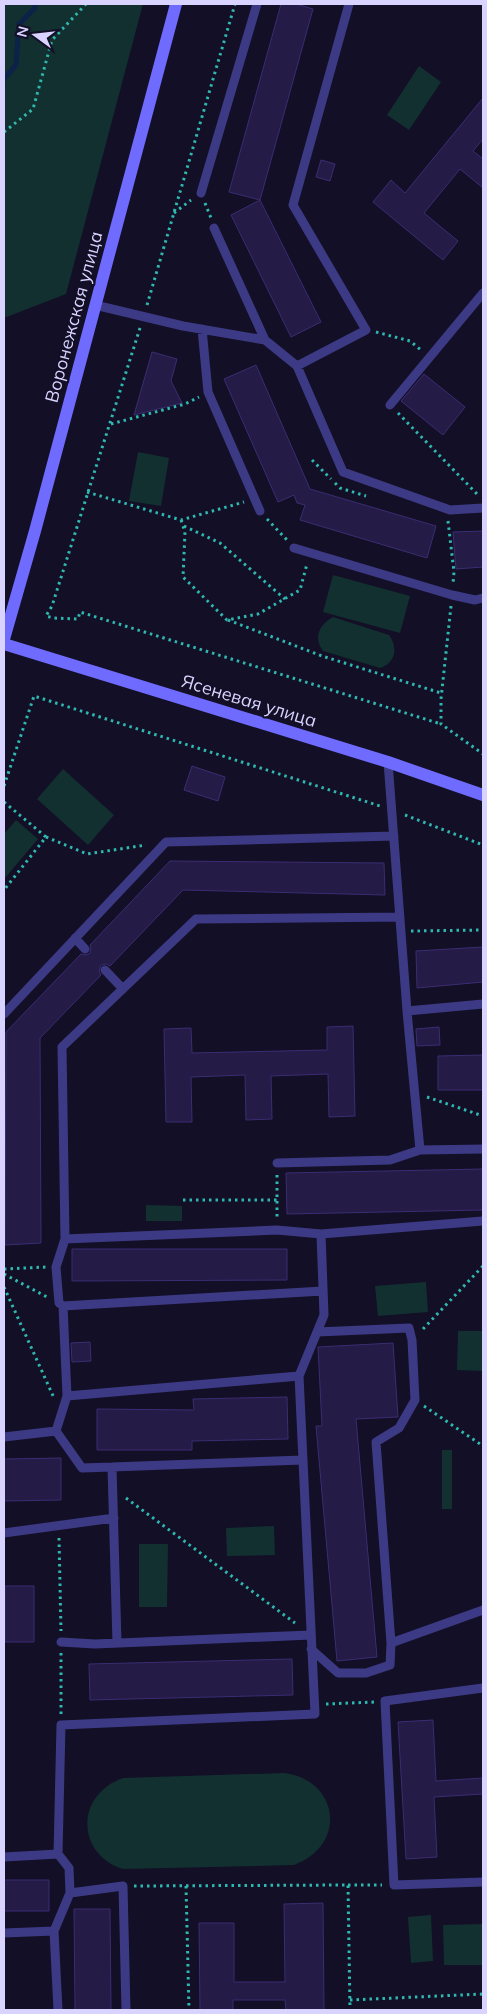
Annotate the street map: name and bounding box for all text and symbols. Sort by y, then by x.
north arrow [10,10,60,60]
text: N [12,24,33,39]
street label: Воронежская улица [40,229,107,405]
street label: Ясеневая улица [179,669,320,732]

